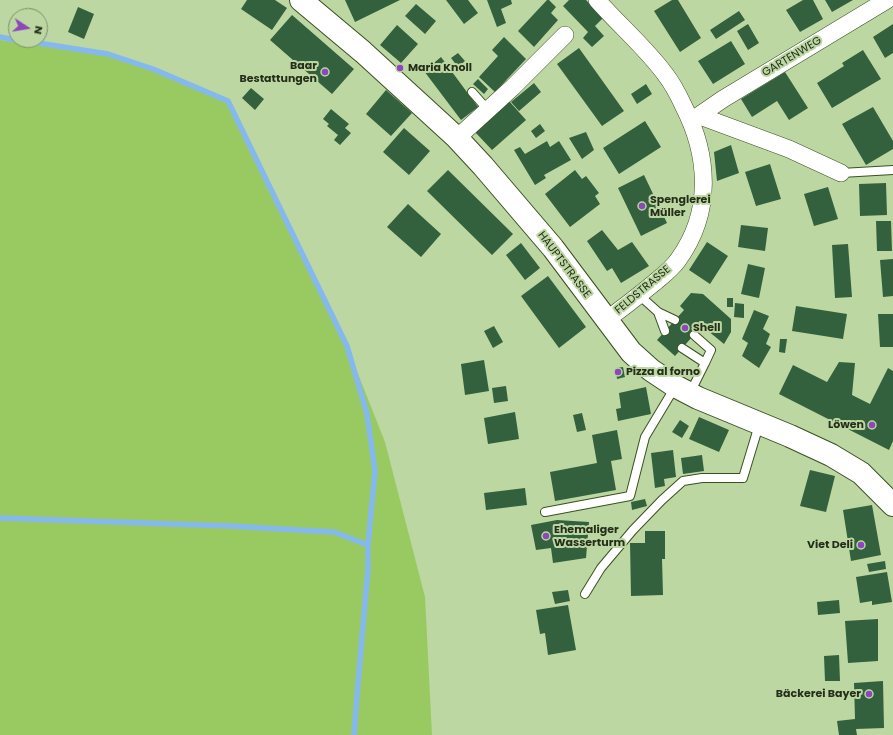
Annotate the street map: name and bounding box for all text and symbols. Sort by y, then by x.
north arrow [8,8,48,48]
text: N [30,25,47,36]
street label: GARTENWEG [760,34,824,80]
place label: Baar Bestattungen [239,59,317,85]
place label: Maria Knoll [408,61,472,75]
marker: Maria Knoll [395,63,405,73]
marker: Baar Bestattungen [320,67,330,77]
place label: Spenglerei Müller [650,193,711,219]
marker: Spenglerei Müller [637,201,647,211]
street label: HAUPTSTRASSE [535,229,593,301]
street label: FELDSTRASSE [612,263,674,317]
place label: Shell [693,321,720,335]
marker: Shell [680,323,690,333]
place label: Pizza al forno [626,365,700,379]
marker: Pizza al forno [613,367,623,377]
place label: Löwen [828,418,864,432]
marker: Löwen [867,420,877,430]
place label: Ehemaliger Wasserturm [554,523,625,549]
marker: Ehemaliger Wasserturm [541,531,551,541]
place label: Viet Deli [807,538,853,552]
marker: Viet Deli [856,540,866,550]
place label: Bäckerei Bayer [776,687,861,701]
marker: Bäckerei Bayer [864,689,874,699]

